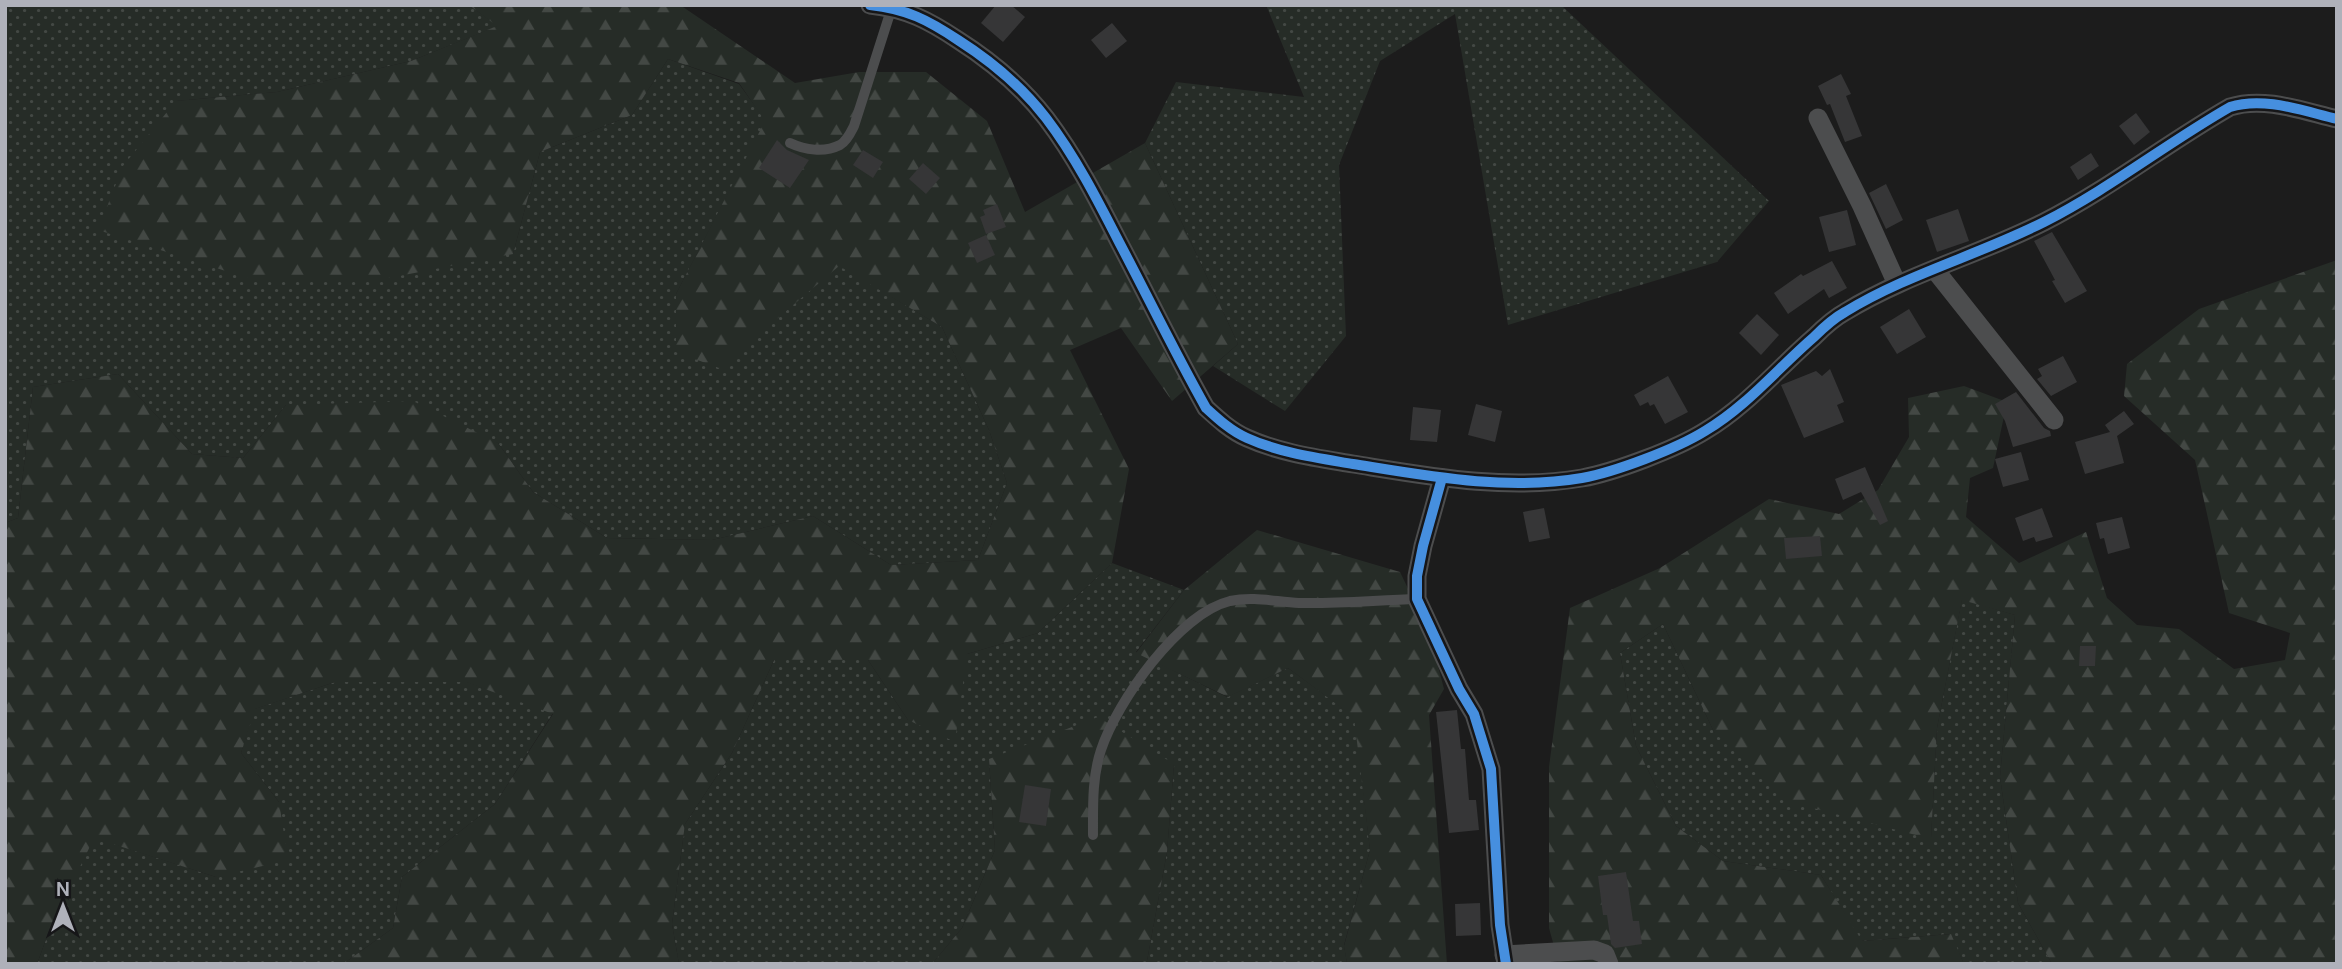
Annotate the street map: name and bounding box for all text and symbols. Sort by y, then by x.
north arrow [28,871,98,941]
text: N [56,877,70,902]

